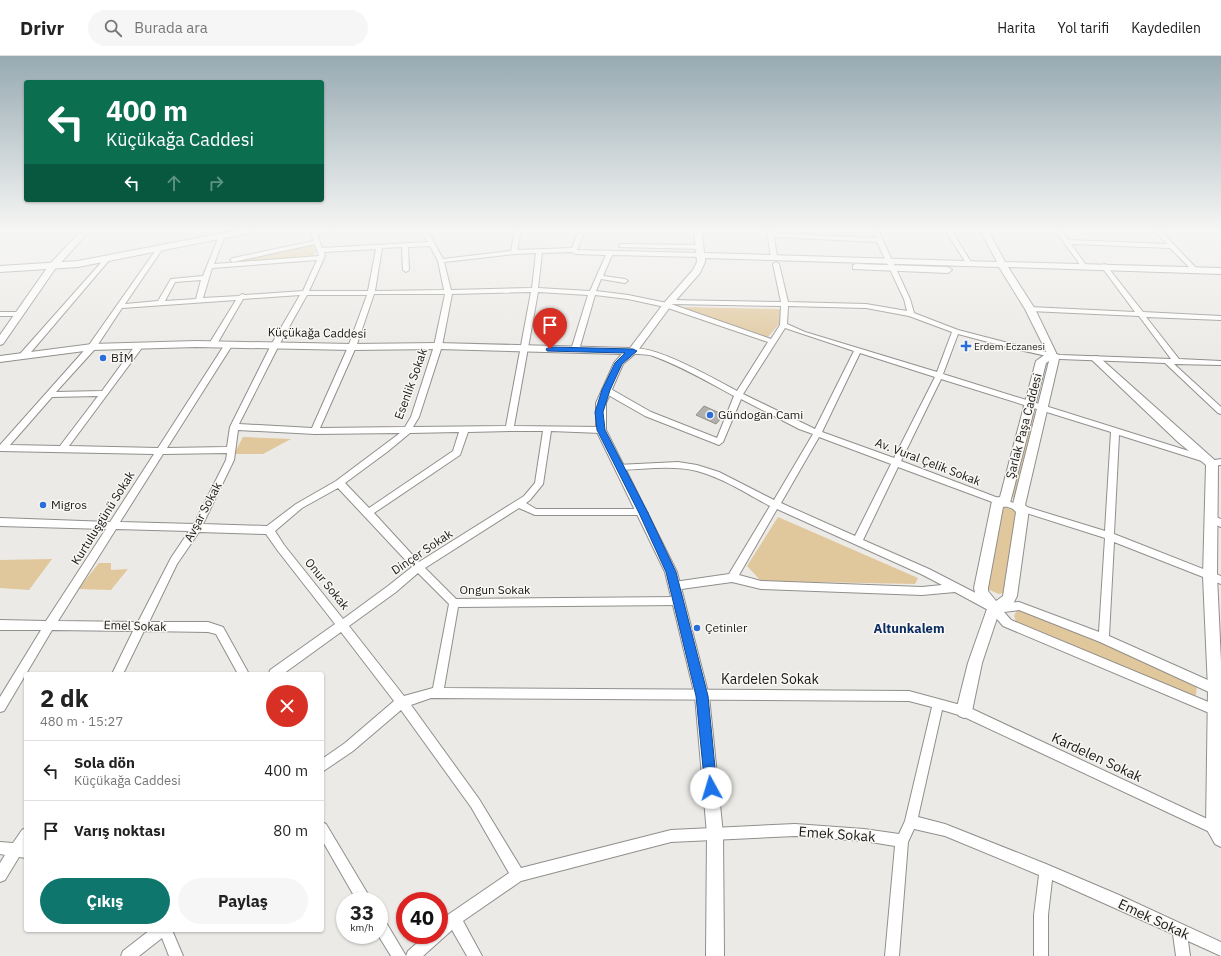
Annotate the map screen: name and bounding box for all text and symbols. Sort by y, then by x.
search box [88,10,368,46]
text: Drivr [20,16,64,40]
icon: search [102,17,124,39]
text: Burada ara [134,18,208,37]
text: Harita [997,19,1036,37]
text: Yol tarifi [1058,19,1109,37]
text: Kaydedilen [1131,19,1201,37]
text: 400 m [106,92,188,129]
icon: left [40,96,92,148]
text: Küçükağa Caddesi [106,128,254,151]
icon: left [121,172,143,194]
icon: ahead [163,172,185,194]
icon: right [205,172,227,194]
pin [533,308,567,349]
icon: arrive [539,314,561,336]
street label: Küçükağa Caddesi [268,324,366,341]
place label: Erdem Eczanesi [974,340,1045,353]
marker: Erdem Eczanesi [961,341,971,351]
street label: Esenlik Sokak [391,346,431,421]
place label: BİM [111,350,133,365]
marker: BİM [98,353,108,363]
street label: Şarlak Paşa Caddesi [1002,372,1045,480]
place label: Gündogan Cami [718,407,803,422]
marker: Gündogan Cami [705,410,715,420]
street label: Av. Vural Çelik Sokak [873,434,984,489]
street label: Kurtuluşgünü Sokak [68,467,138,567]
street label: Avşar Sokak [181,479,225,544]
place label: Migros [51,497,87,512]
marker: Migros [38,500,48,510]
street label: Dinçer Sokak [388,525,456,577]
street label: Onur Sokak [302,555,353,613]
street label: Ongun Sokak [460,582,531,597]
street label: Emel Sokak [103,617,167,634]
place label: Çetinler [705,620,748,635]
district label: Altunkalem [873,620,945,637]
marker: Çetinler [692,623,702,633]
street label: Kardelen Sokak [721,670,820,688]
text: 2 dk [40,682,89,714]
button: close [266,685,308,727]
text: 480 m · 15:27 [40,713,123,730]
street label: Kardelen Sokak [1049,728,1146,786]
text: Sola dön [74,753,135,772]
icon: left [40,760,62,782]
text: 400 m [264,761,308,780]
position arrow [690,767,732,809]
text: Küçükağa Caddesi [74,772,181,789]
icon: arrive [40,820,62,842]
text: Varış noktası [74,821,165,840]
text: 80 m [273,821,308,840]
street label: Emek Sokak [798,822,877,846]
button: Çıkış [40,878,170,924]
button: Paylaş [178,878,308,924]
speed limit sign: 40 [396,892,448,944]
street label: Emek Sokak [1115,895,1193,944]
text: 33 [350,899,374,926]
text: km/h [350,921,374,934]

